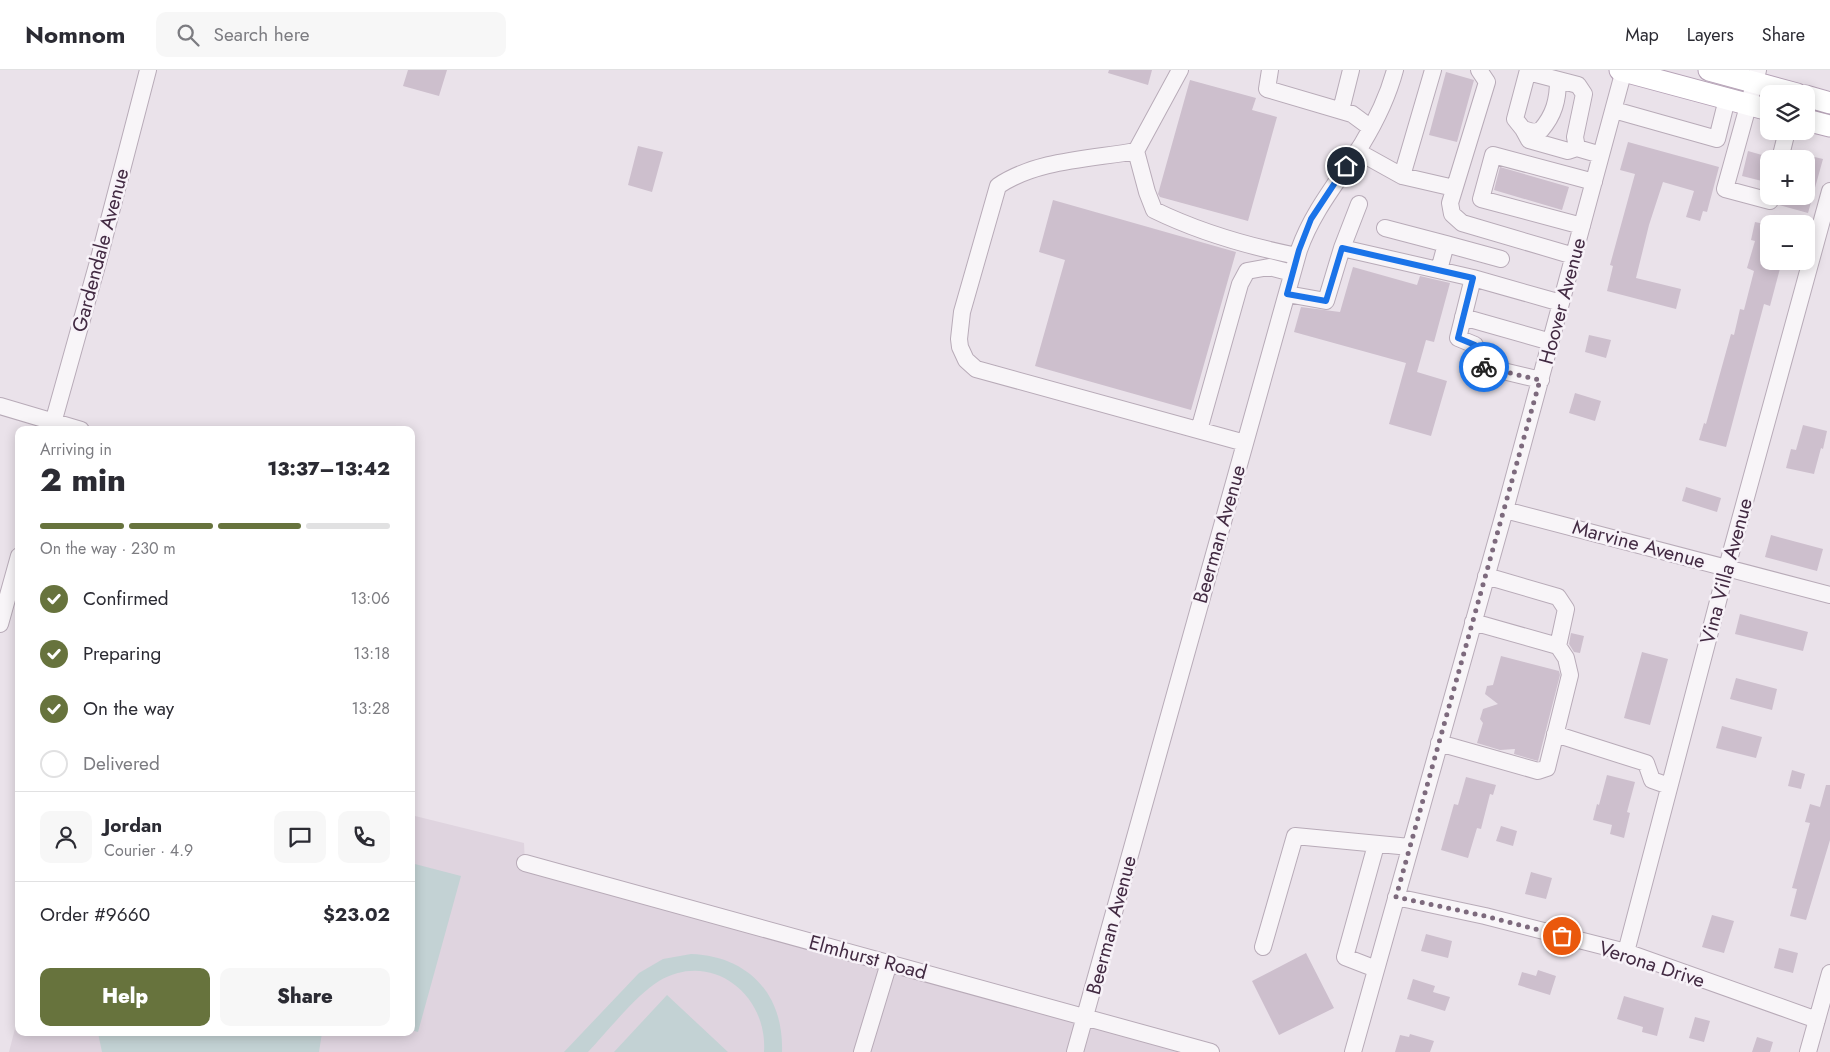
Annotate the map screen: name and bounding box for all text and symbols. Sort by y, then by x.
search box [156,12,506,57]
text: Nomnom [25,17,126,52]
icon: search [174,21,202,49]
text: Search here [214,21,310,48]
text: Map [1625,22,1659,48]
text: Layers [1687,22,1734,48]
text: Share [1762,22,1805,48]
map controls [1760,85,1815,270]
button: layers [1760,85,1815,140]
pin [1325,145,1367,187]
button: + [1760,150,1815,205]
icon: home [1332,152,1360,180]
street label: Gardendale Avenue [65,165,136,335]
button: − [1760,215,1815,270]
street label: Hoover Avenue [1532,235,1593,368]
courier [1459,342,1509,392]
icon: bike [1470,353,1498,381]
text: Arriving in [40,438,112,461]
text: 13:37–13:42 [267,455,390,482]
text: 2 min [40,457,126,503]
street label: Beerman Avenue [1186,462,1253,607]
street label: Vina Villa Avenue [1693,495,1760,647]
street label: Marvine Avenue [1569,513,1708,576]
text: On the way · 230 m [40,537,176,560]
icon: check [40,585,68,613]
text: Confirmed [83,585,169,612]
text: 13:06 [350,587,390,610]
icon: check [40,640,68,668]
text: Preparing [83,640,161,667]
text: 13:18 [353,642,390,665]
icon: check [40,695,68,723]
text: On the way [83,695,174,722]
text: 13:28 [351,697,390,720]
text: Delivered [83,750,160,777]
button: person [40,811,92,863]
button: chat [274,811,326,863]
button: phone [338,811,390,863]
text: Jordan [104,812,162,839]
text: Courier · 4.9 [104,839,193,862]
street label: Beerman Avenue [1079,852,1144,998]
text: Order #9660 [40,901,150,928]
text: $23.02 [323,901,390,928]
pin [1541,915,1583,957]
icon: bag [1548,922,1576,950]
street label: Elmhurst Road [806,928,930,987]
street label: Verona Drive [1595,934,1709,995]
button: Help [40,968,210,1026]
button: Share [220,968,390,1026]

